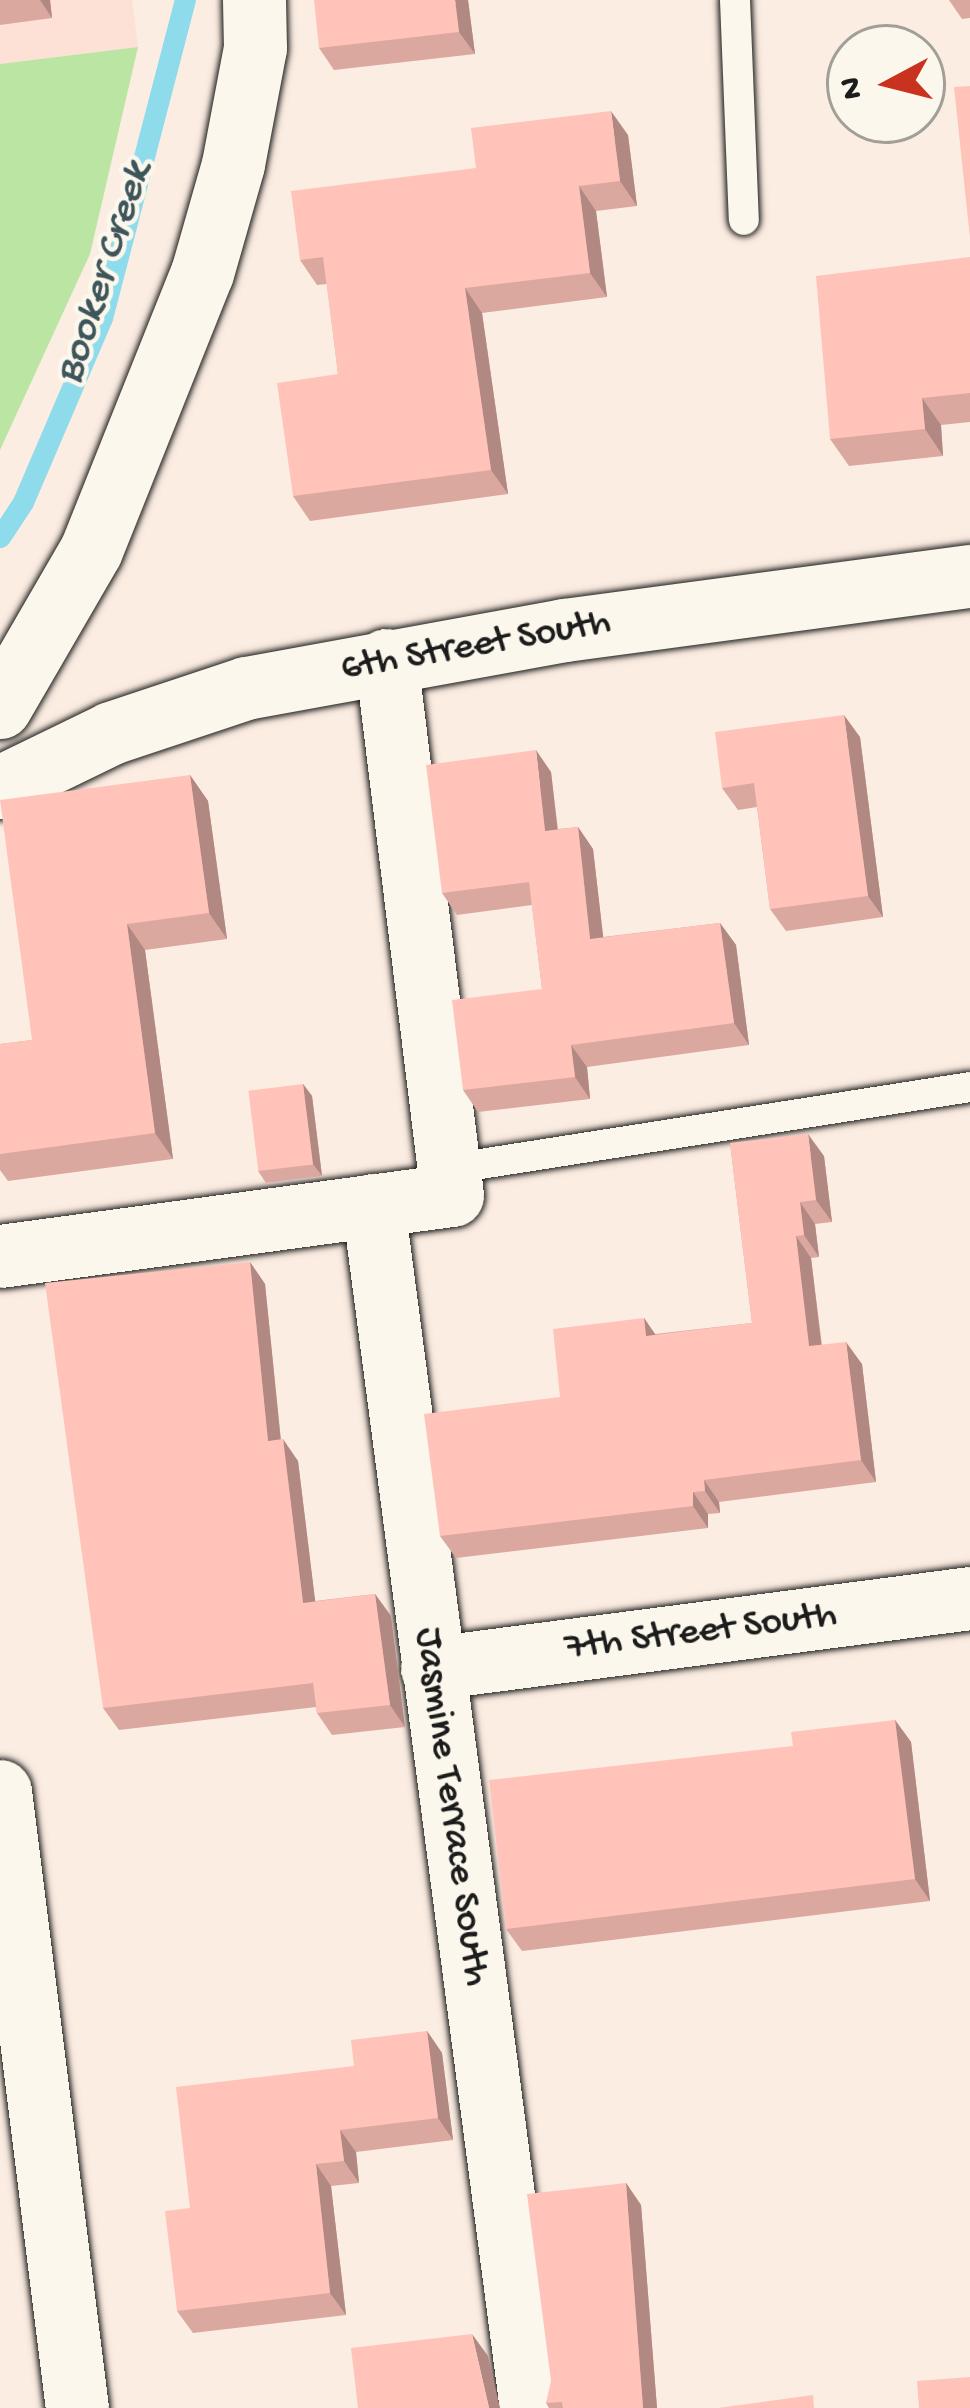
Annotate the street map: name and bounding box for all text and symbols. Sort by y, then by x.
north arrow [826,24,946,144]
text: N [833,75,873,101]
water label: Booker Creek [46,157,166,391]
street label: 6th Street South [338,600,614,694]
street label: 7th Street South [563,1593,839,1673]
street label: Jasmine Terrace South [402,1625,498,1989]

